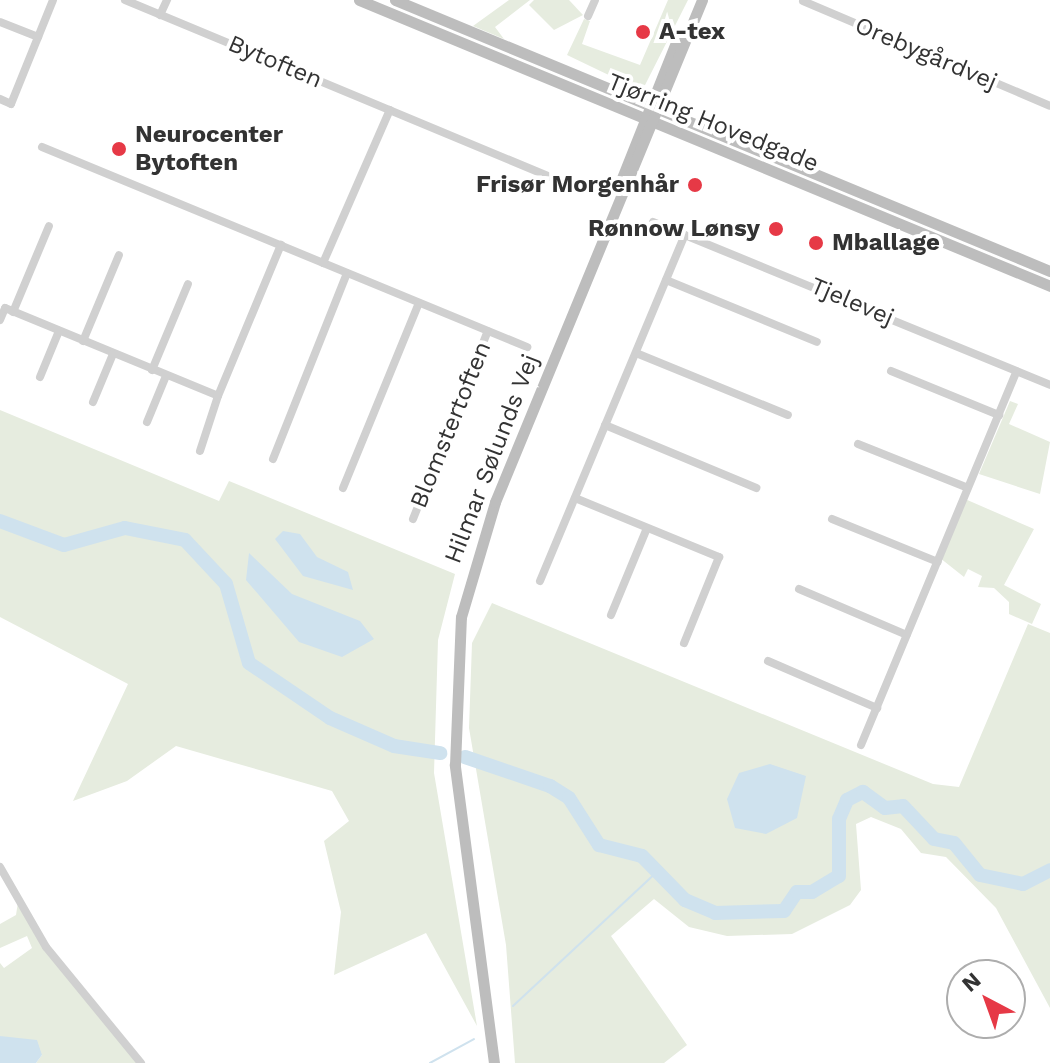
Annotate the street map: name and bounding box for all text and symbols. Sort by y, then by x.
street label: Orebygårdvej [851,11,1001,97]
place label: A-tex [659,18,725,46]
marker: A-tex [634,23,652,41]
street label: Bytoften [224,29,326,95]
street label: Tjørring Hovedgade [603,67,823,179]
place label: Neurocenter Bytoften [135,121,283,177]
marker: Neurocenter Bytoften [110,140,128,158]
place label: Frisør Morgenhår [476,171,679,199]
marker: Frisør Morgenhår [686,176,704,194]
place label: Rønnow Lønsy [587,215,760,243]
marker: Rønnow Lønsy [767,220,785,238]
place label: Mballage [832,229,940,257]
marker: Mballage [807,234,825,252]
street label: Tjelevej [806,272,898,332]
street label: Blomstertoften [404,337,498,513]
street label: Hilmar Sølunds Vej [439,350,545,568]
north arrow [946,959,1026,1039]
text: N [957,967,986,997]

